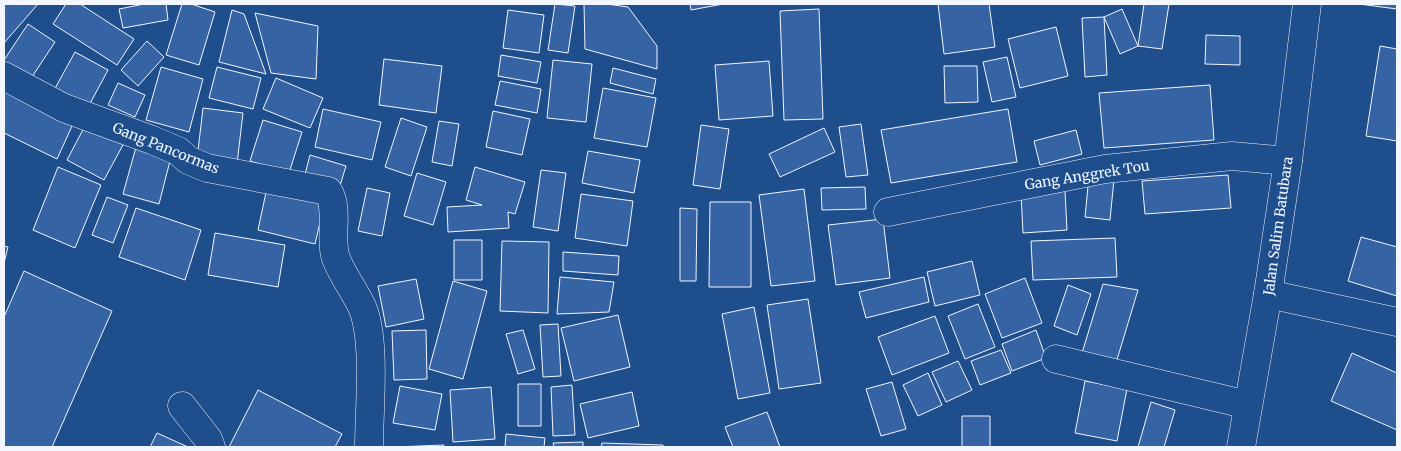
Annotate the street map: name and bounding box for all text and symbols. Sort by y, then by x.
street label: Gang Pancormas [110,118,222,178]
street label: Jalan Salim Batubara [1259,155,1297,298]
street label: Gang Anggrek Tou [1023,156,1151,194]

